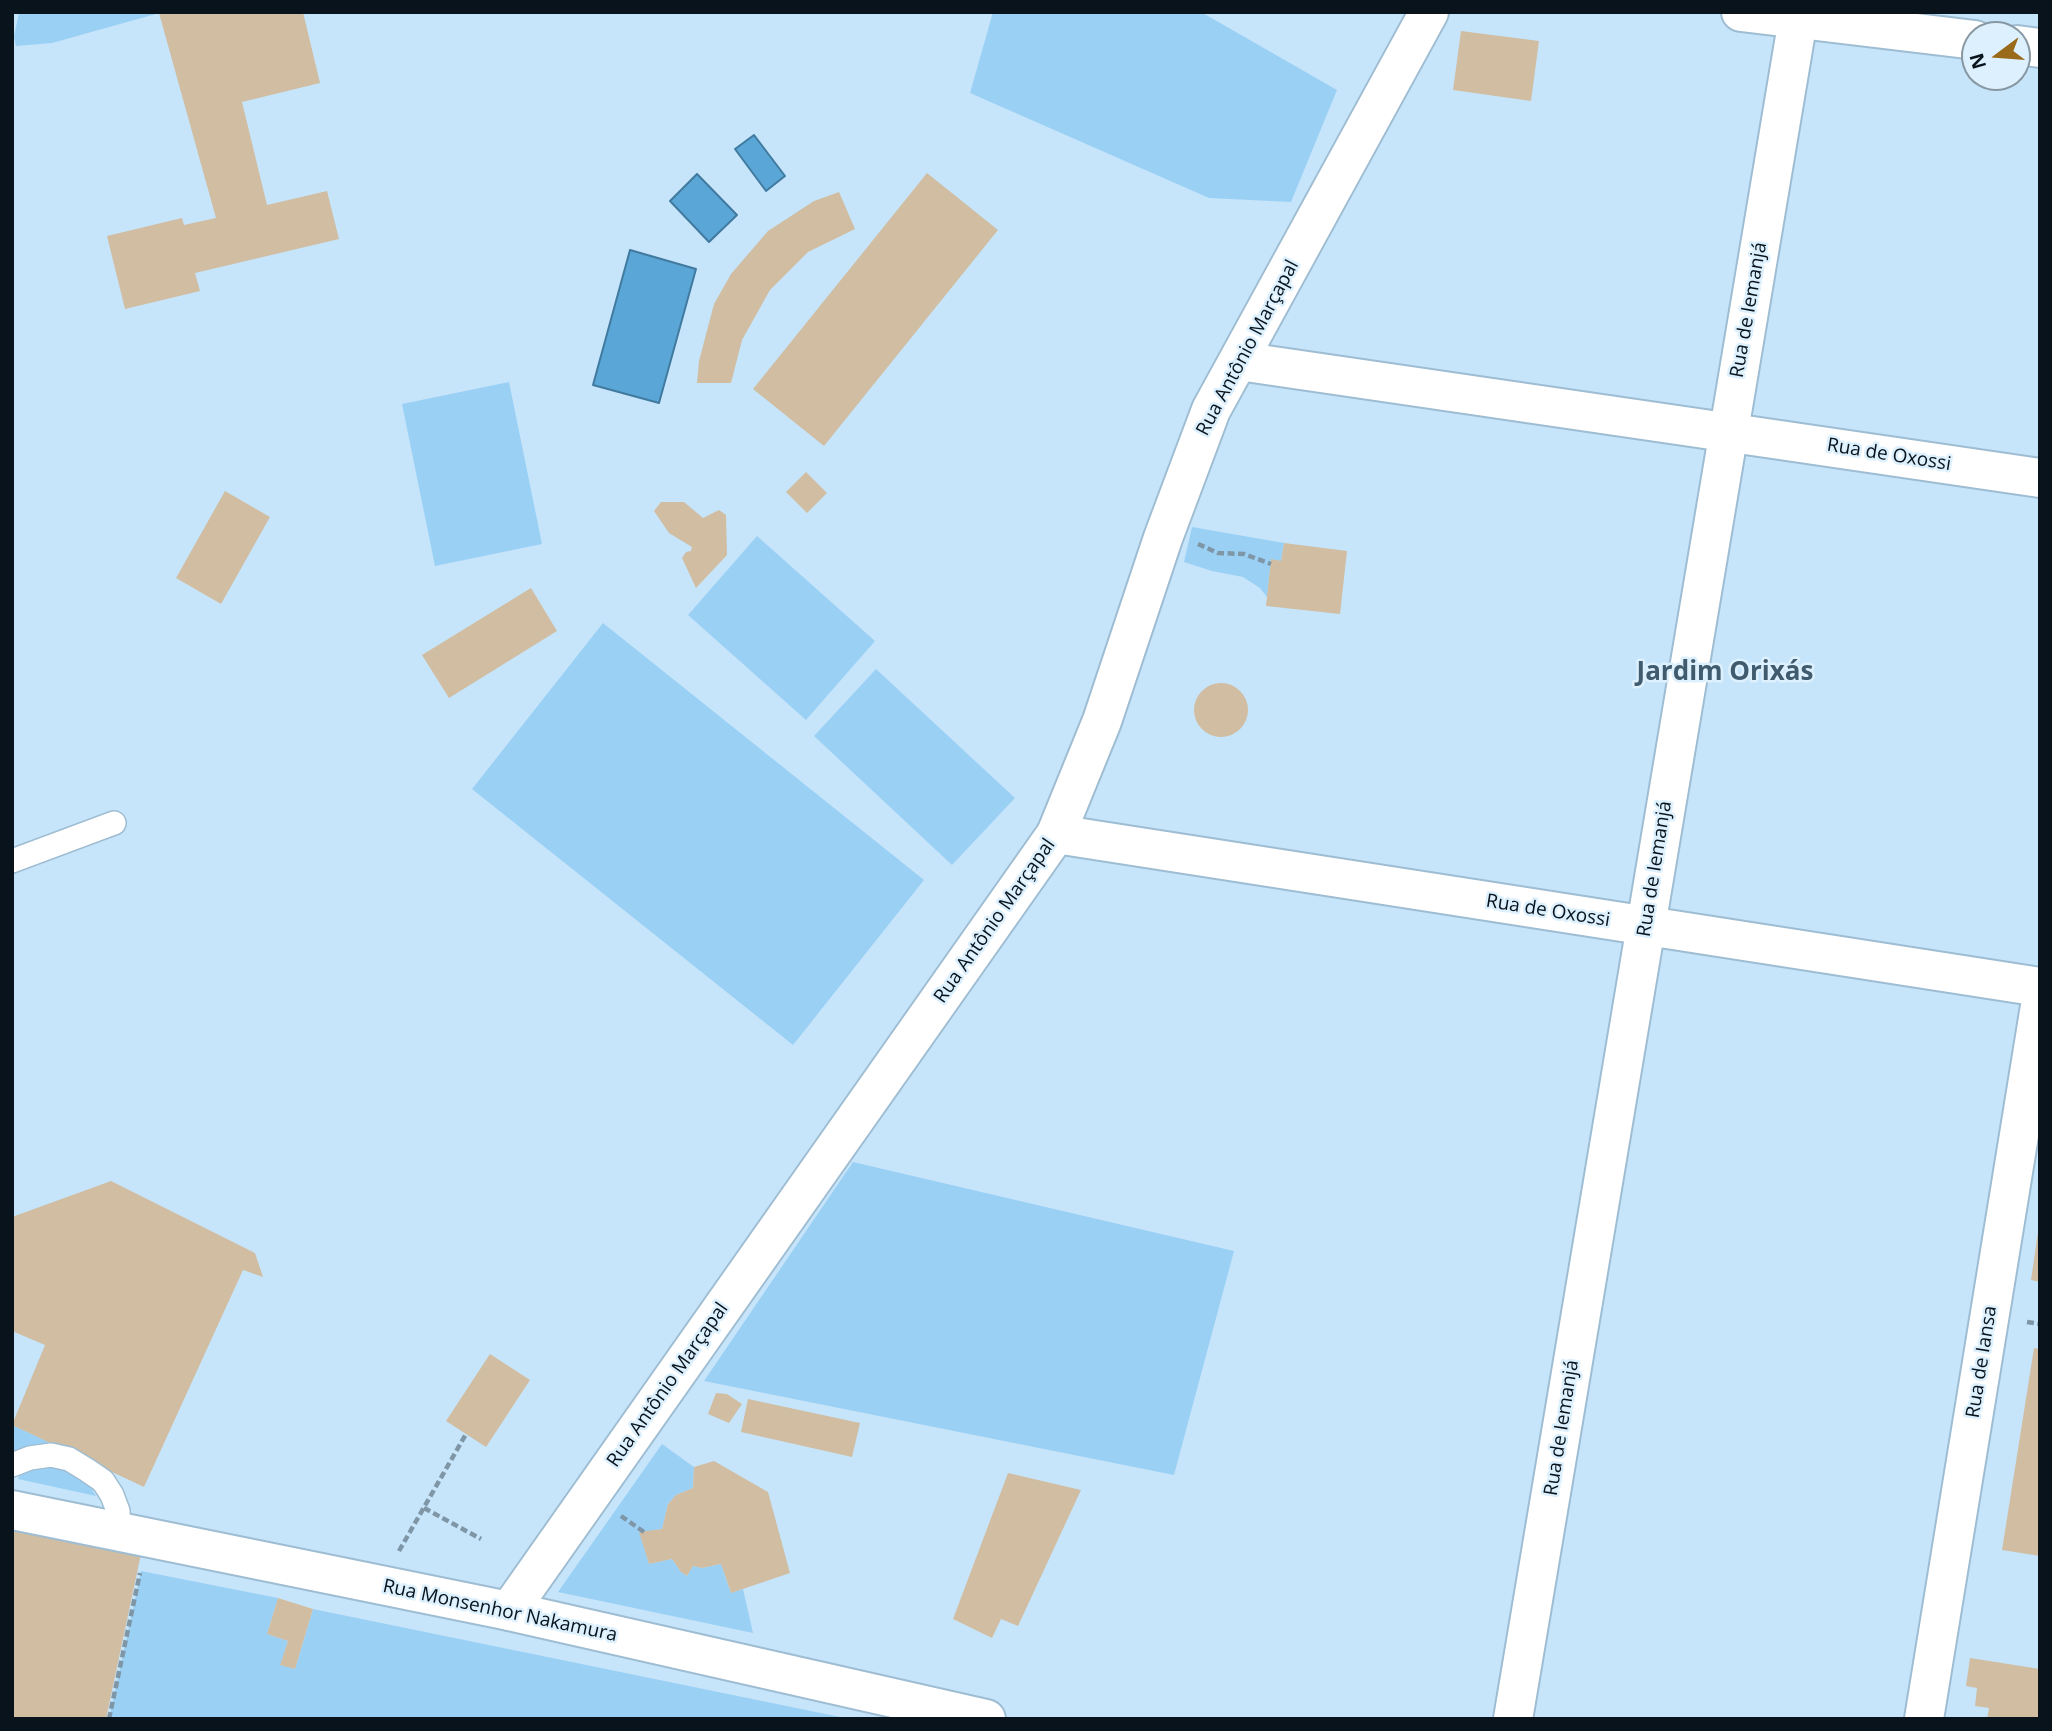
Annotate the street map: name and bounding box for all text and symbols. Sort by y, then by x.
north arrow [1961,21,2031,91]
text: N [1963,50,1992,72]
street label: Rua de Iemanjá [1726,240,1772,380]
street label: Rua Antônio Marçapal [1192,256,1304,440]
street label: Rua de Oxossi [1825,434,1953,476]
district label: Jardim Orixás [1637,657,1813,689]
street label: Rua de Iemanjá [1633,799,1677,939]
street label: Rua Antônio Marçapal [930,834,1060,1008]
street label: Rua de Oxossi [1484,890,1612,932]
street label: Rua Antônio Marçapal [603,1298,733,1472]
street label: Rua de Iansa [1962,1304,2002,1420]
street label: Rua de Iemanjá [1540,1358,1584,1498]
street label: Rua Monsenhor Nakamura [381,1575,619,1647]

